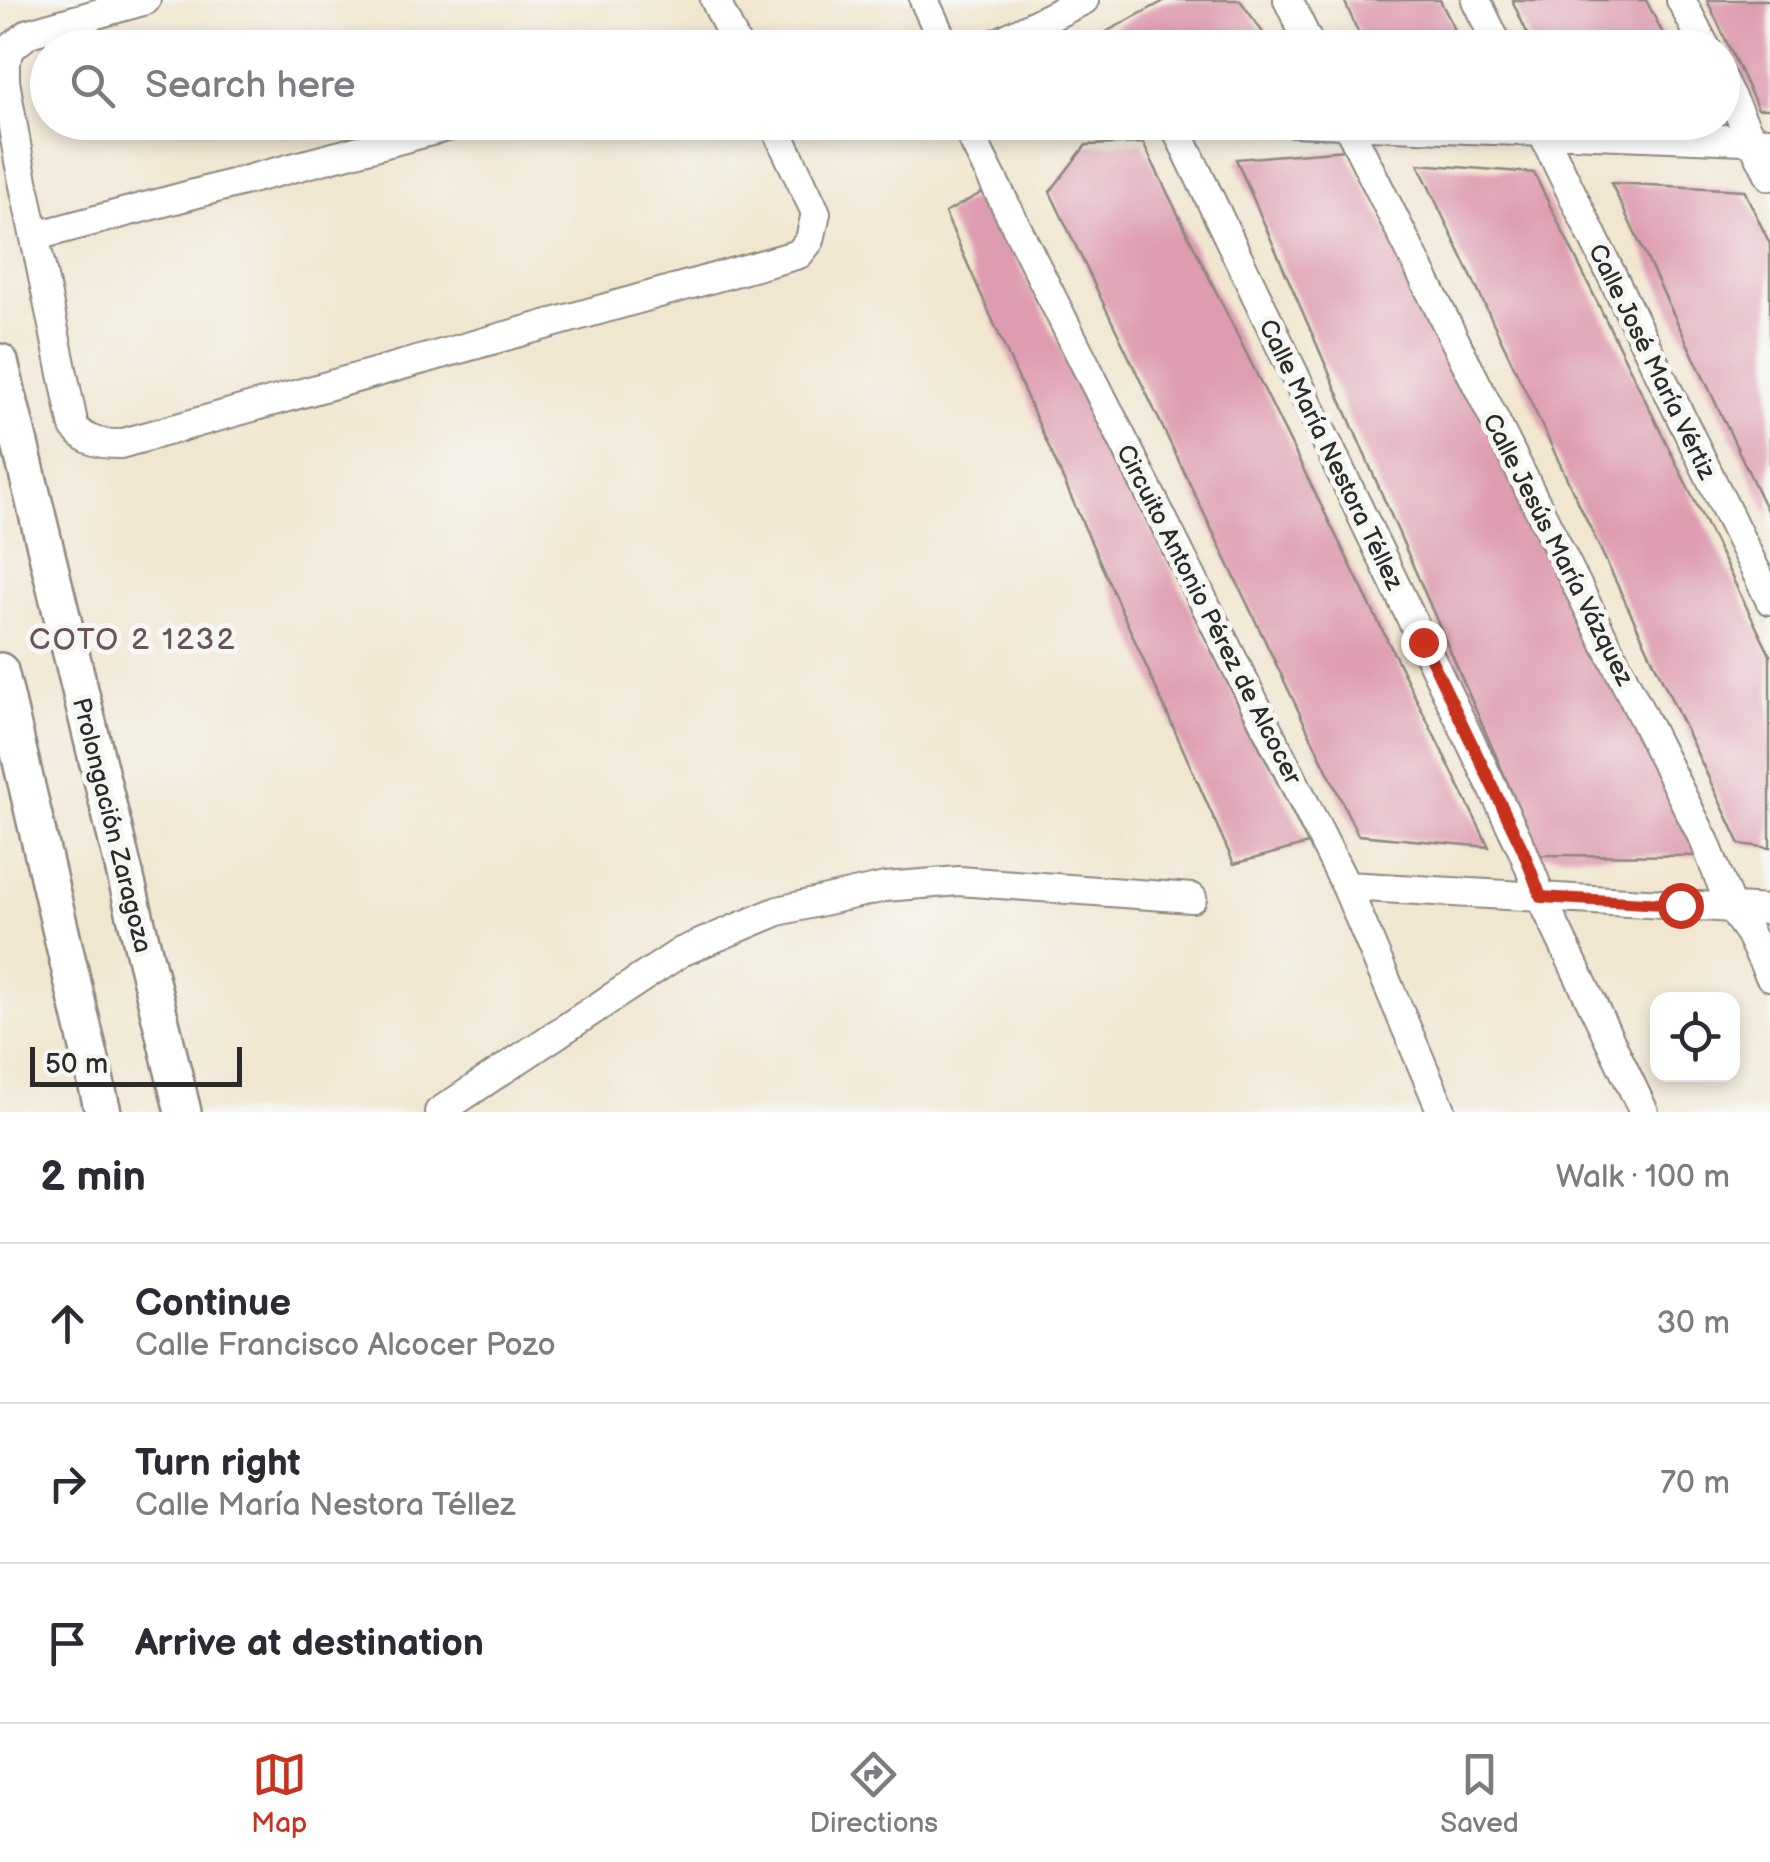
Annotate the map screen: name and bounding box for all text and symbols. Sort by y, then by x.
search box [30,30,1740,140]
icon: search [65,58,120,113]
text: Search here [145,63,356,108]
street label: Calle José María Vértiz [1581,239,1723,485]
street label: Calle María Nestora Téllez [1252,314,1410,596]
street label: Calle Jesús María Vázquez [1475,408,1640,692]
street label: Circuito Antonio Pérez de Alcocer [1109,439,1309,791]
route end [1401,620,1447,666]
district label: COTO 2 1232 [29,622,237,658]
street label: Prolongación Zaragoza [65,695,158,956]
route start [1658,883,1704,929]
map controls [1650,992,1740,1082]
button: locate [1650,992,1740,1082]
scale bar [30,1042,242,1086]
text: 50 m [45,1048,108,1081]
text: 2 min [40,1152,146,1203]
text: Walk · 100 m [1556,1158,1730,1197]
text: Continue [135,1281,291,1326]
icon: ahead [40,1296,95,1351]
text: 30 m [1656,1304,1730,1343]
text: Calle Francisco Alcocer Pozo [135,1326,556,1365]
text: Turn right [135,1441,300,1486]
icon: right [40,1456,95,1511]
text: 70 m [1660,1464,1730,1503]
text: Calle María Nestora Téllez [135,1486,515,1525]
icon: arrive [40,1616,95,1671]
text: Arrive at destination [135,1621,484,1666]
tab: Map [251,1747,307,1840]
tab: Directions [809,1747,938,1840]
tab: Saved [1440,1747,1519,1840]

